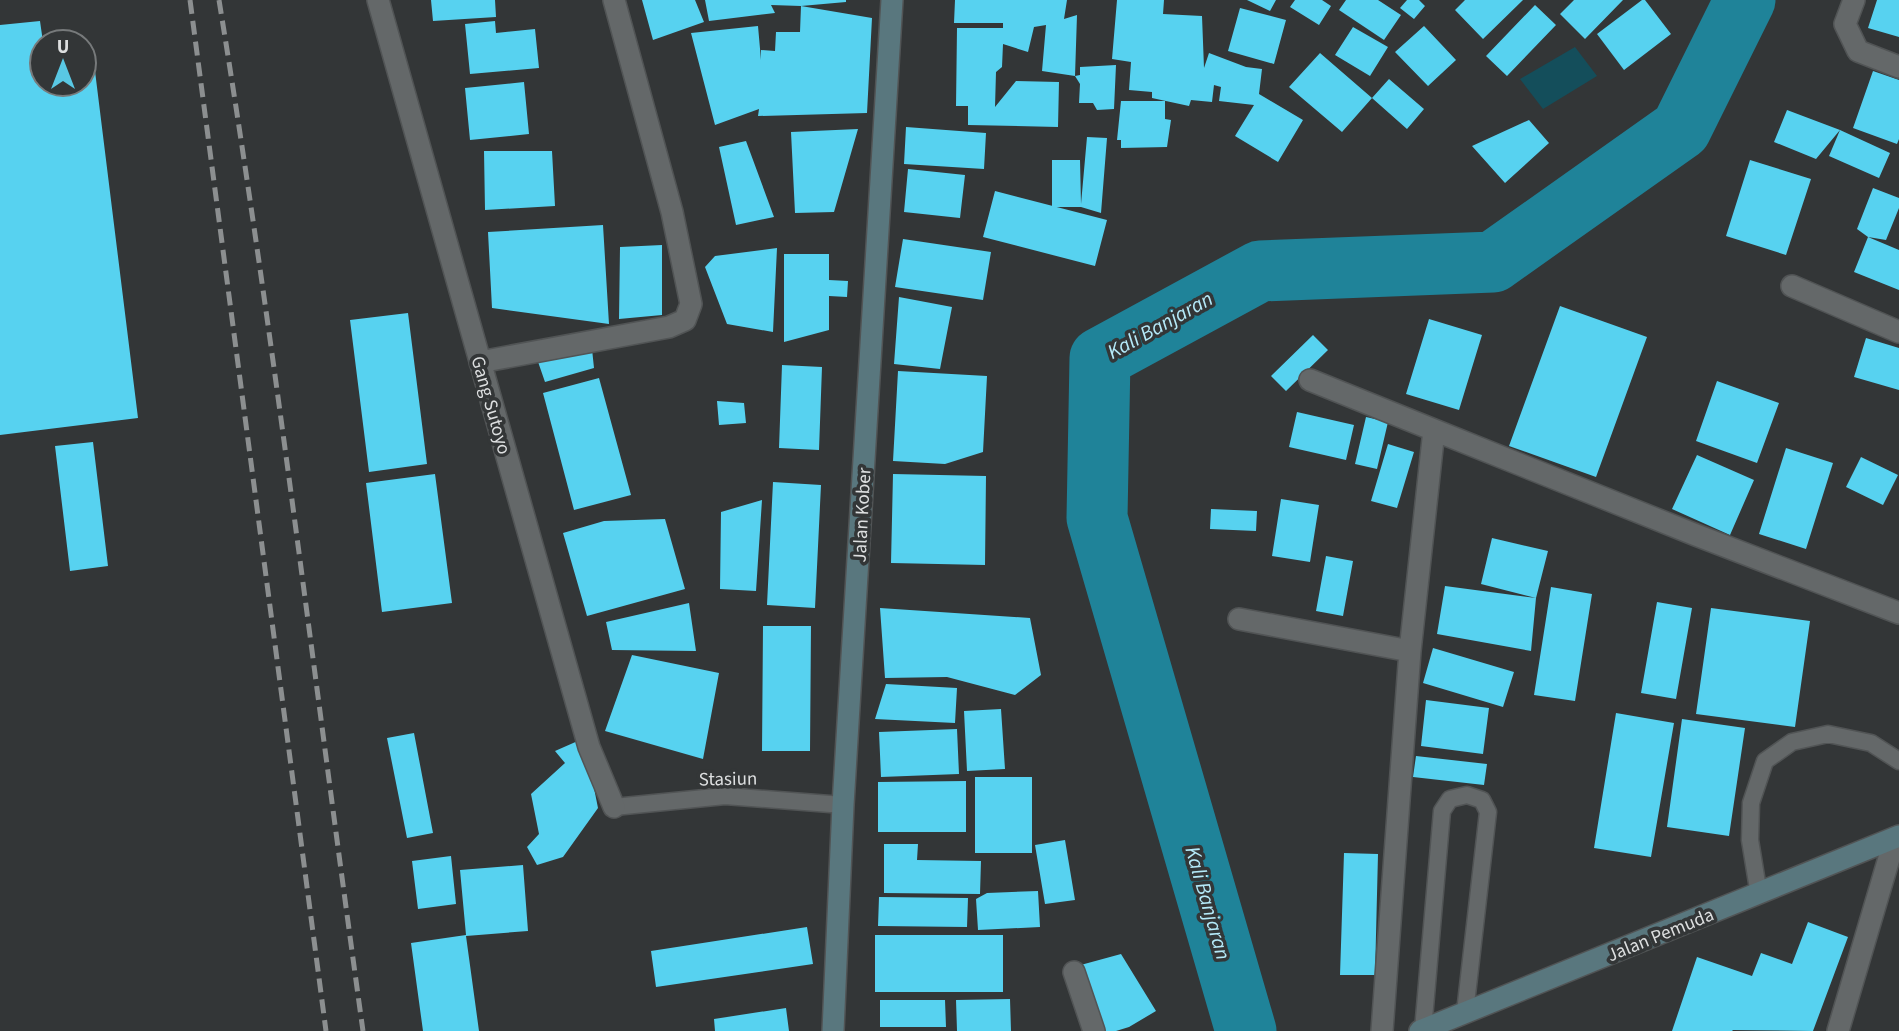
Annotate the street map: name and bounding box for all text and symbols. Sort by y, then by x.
north arrow [28,28,98,98]
text: U [57,34,69,61]
water label: Kali Banjaran [1102,284,1218,366]
street label: Gang Sutoyo [464,353,517,458]
street label: Jalan Kober [847,467,878,563]
street label: Stasiun [698,765,758,794]
water label: Kali Banjaran [1177,843,1239,963]
street label: Jalan Pemuda [1603,902,1718,969]

